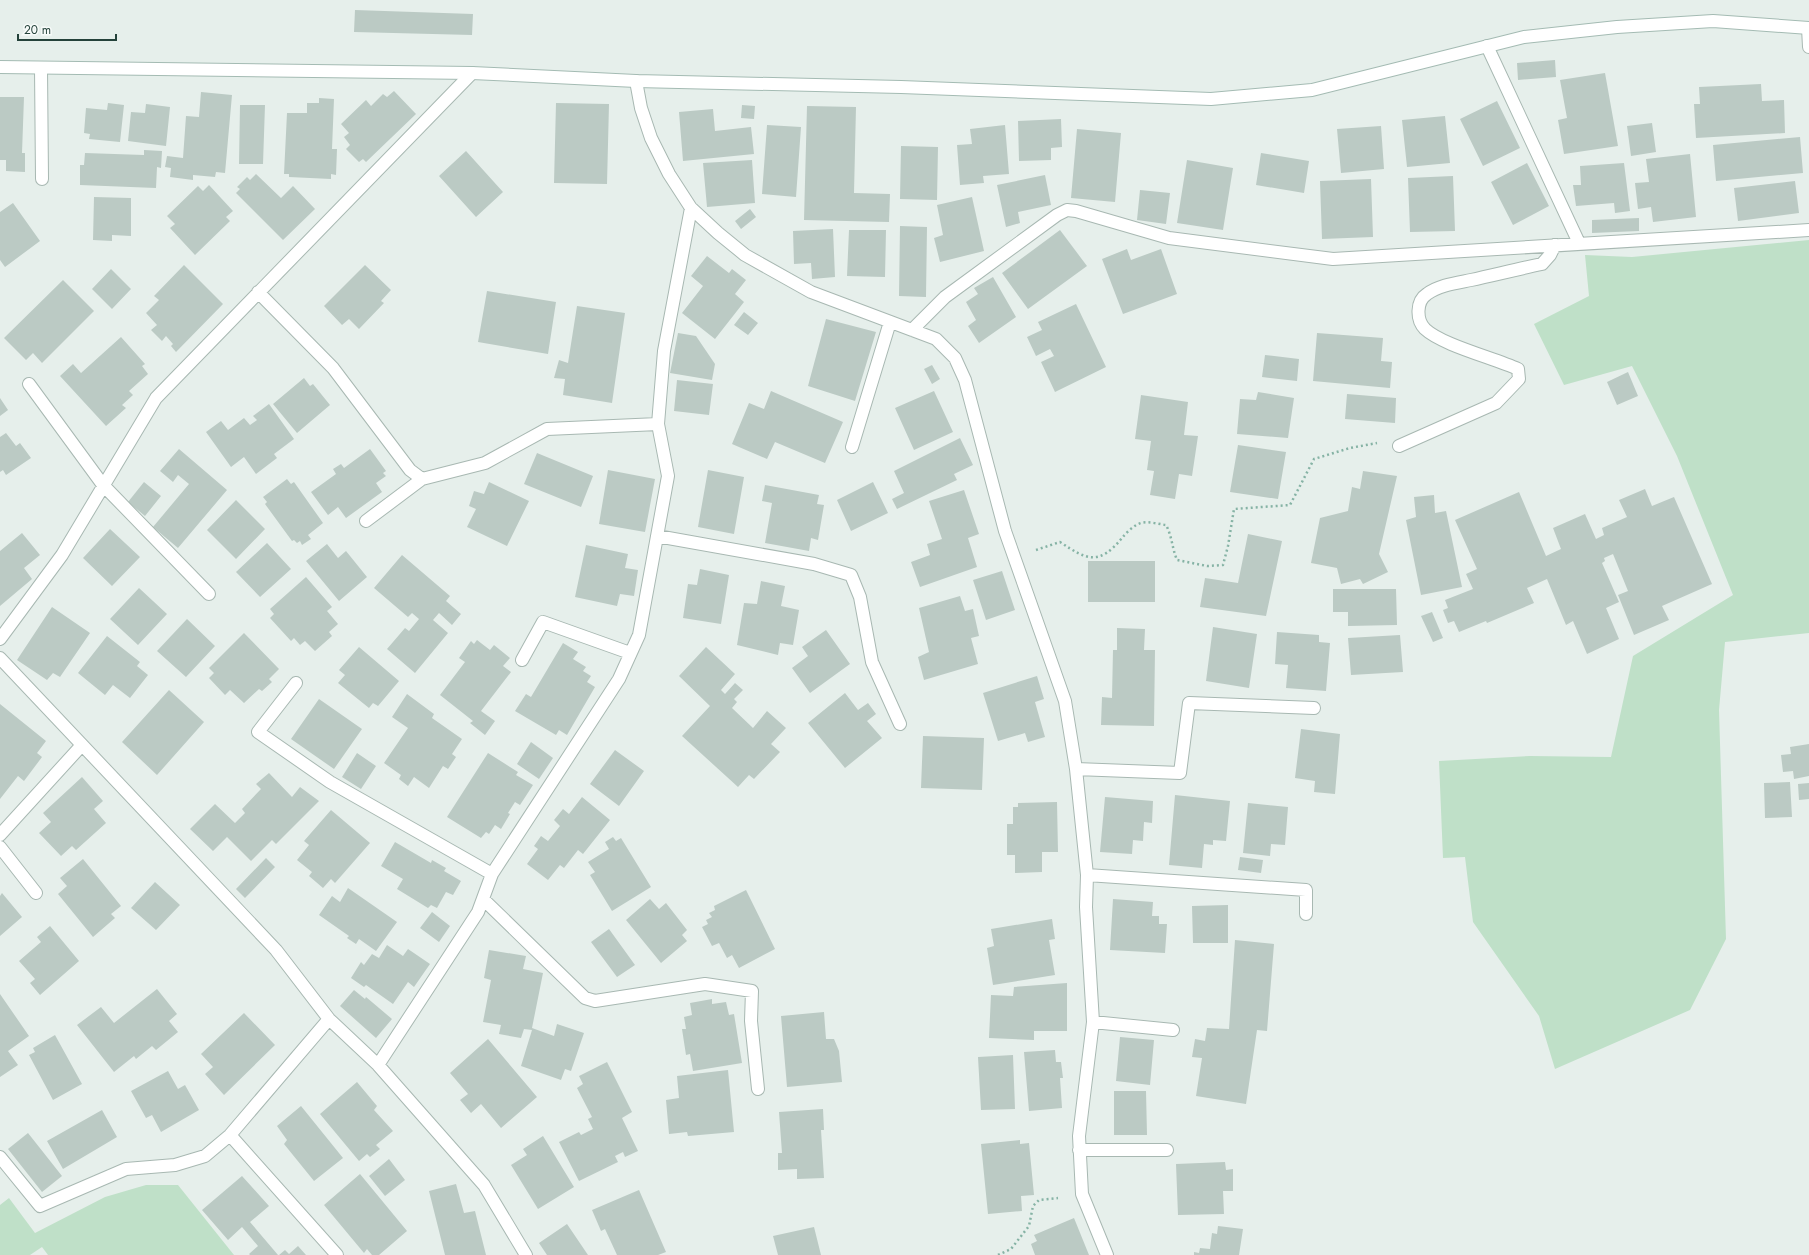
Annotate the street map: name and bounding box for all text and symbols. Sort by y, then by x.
scale bar [18,16,116,42]
text: 20 m [24,21,51,39]

